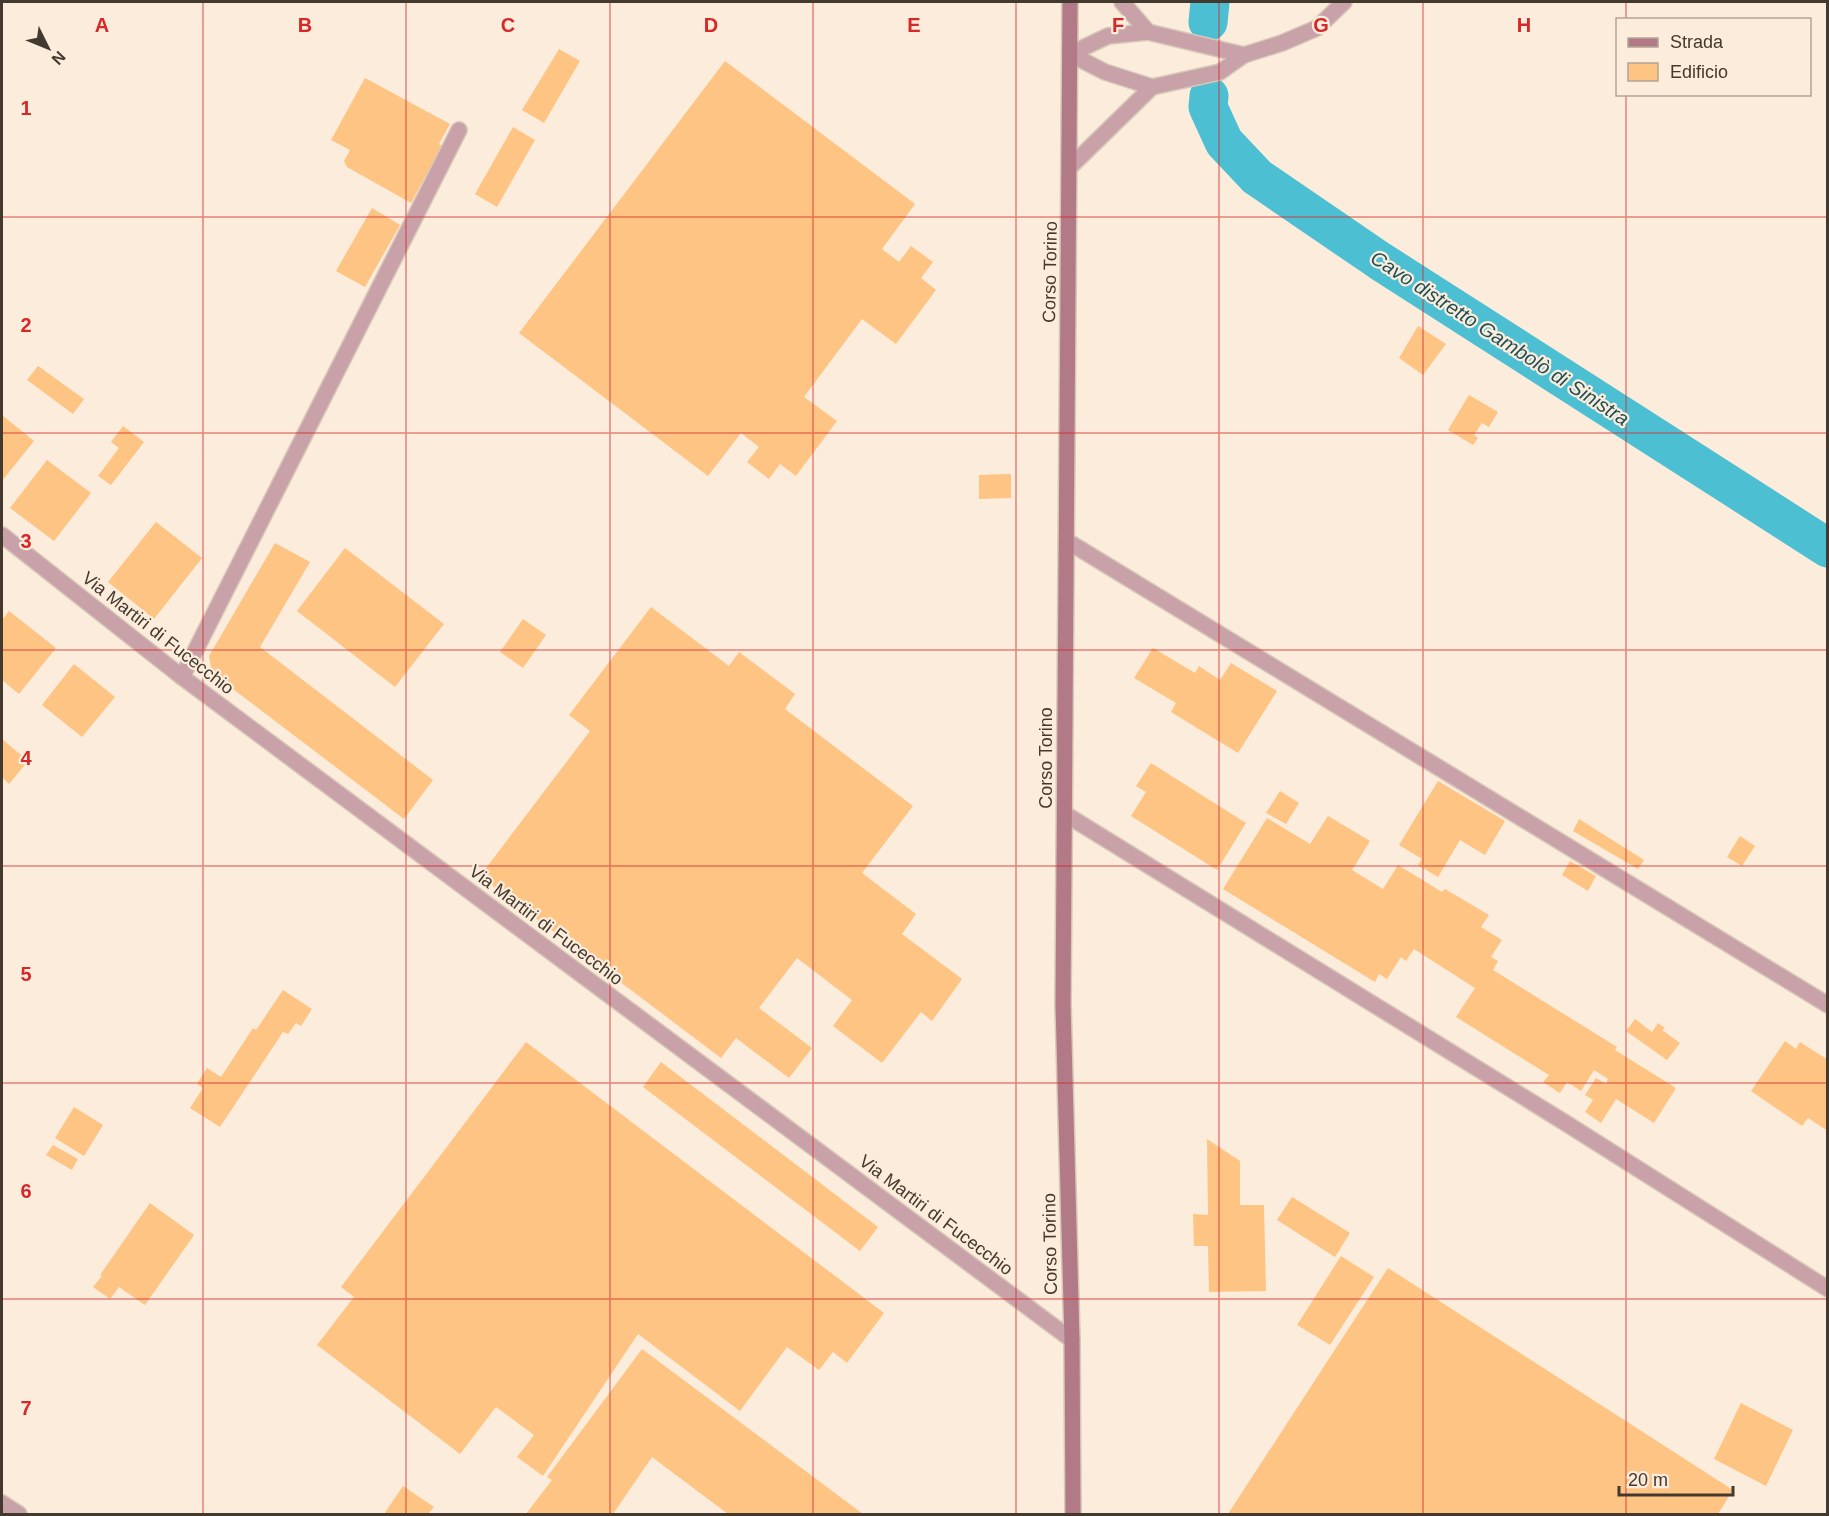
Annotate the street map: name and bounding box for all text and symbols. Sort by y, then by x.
text: A [95,14,109,36]
text: B [298,14,312,36]
text: C [501,14,515,36]
text: D [704,14,718,36]
text: E [907,14,921,36]
text: F [1112,14,1124,36]
text: G [1313,14,1329,36]
text: H [1517,14,1531,36]
north arrow [18,18,78,78]
legend [1616,18,1811,96]
text: Strada [1670,32,1724,52]
text: N [48,48,69,68]
text: Edificio [1670,62,1728,82]
text: 1 [20,97,32,119]
street label: Corso Torino [1039,221,1061,323]
water label: Cavo distretto Gambolò di Sinistra [1367,246,1633,430]
text: 2 [20,314,32,336]
text: 3 [20,530,32,552]
street label: Via Martiri di Fucecchio [78,568,238,698]
street label: Corso Torino [1036,707,1056,809]
text: 4 [20,747,32,769]
street label: Via Martiri di Fucecchio [465,861,627,989]
text: 5 [20,963,32,985]
street label: Via Martiri di Fucecchio [855,1151,1017,1279]
text: 6 [20,1180,32,1202]
street label: Corso Torino [1039,1193,1061,1295]
text: 7 [20,1397,32,1419]
scale bar [1619,1459,1733,1497]
text: 20 m [1628,1470,1668,1490]

